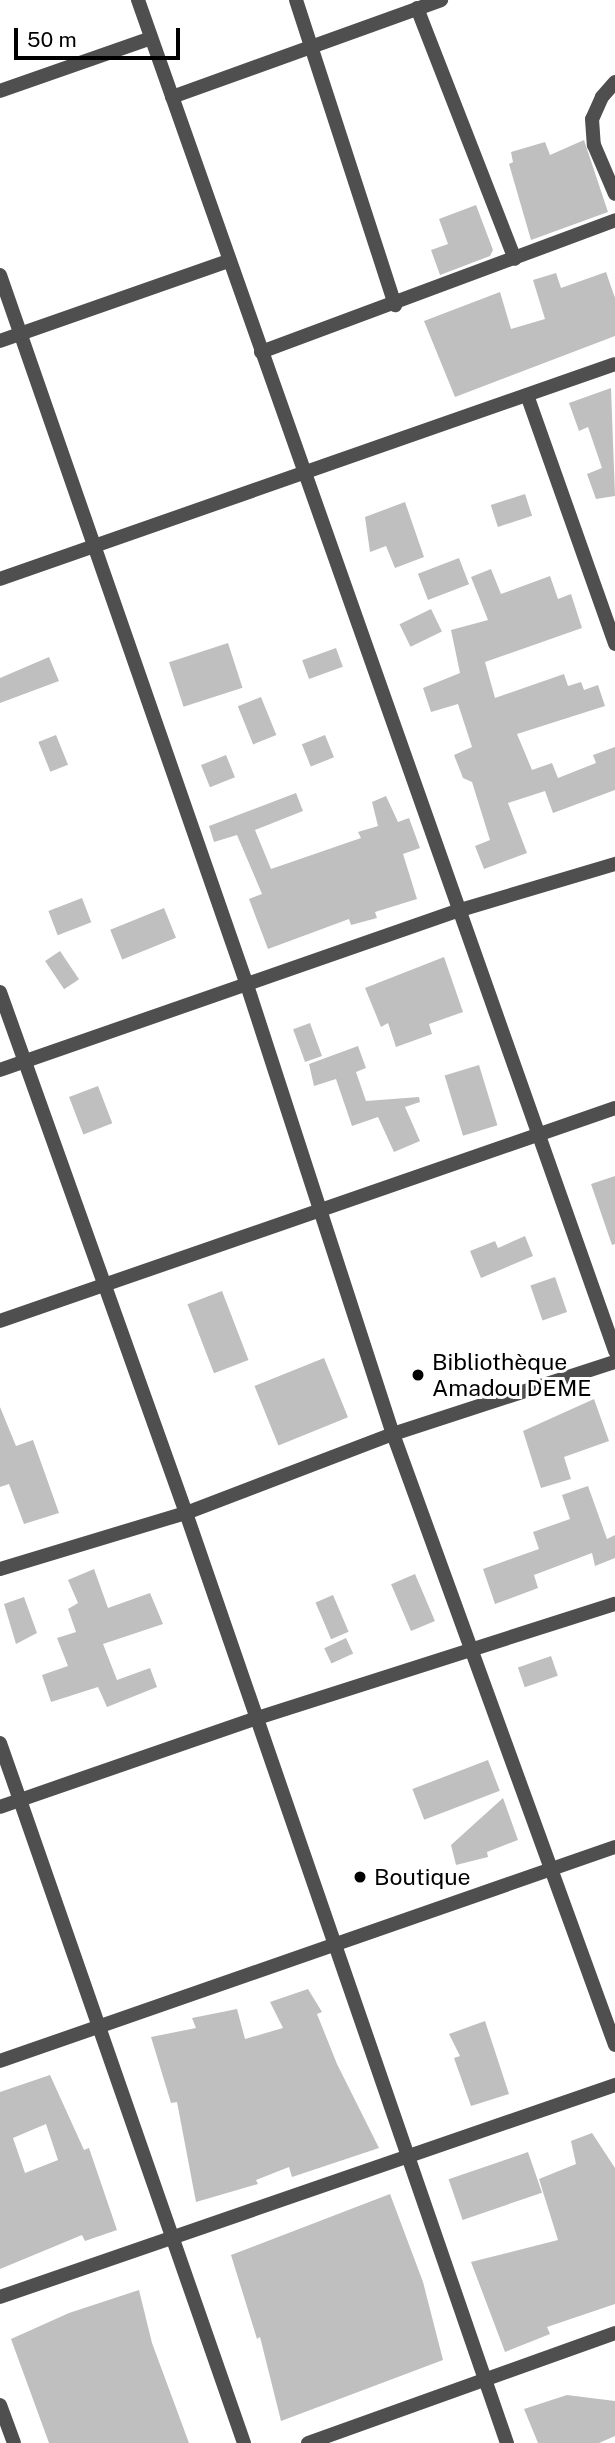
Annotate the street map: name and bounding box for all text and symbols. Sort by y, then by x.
scale bar [18,14,184,58]
text: 50 m [27,27,77,52]
place label: Bibliothèque Amadou DEME [432,1348,592,1402]
marker: Bibliothèque Amadou DEME [410,1367,426,1383]
place label: Boutique [374,1863,471,1891]
marker: Boutique [352,1869,368,1885]

